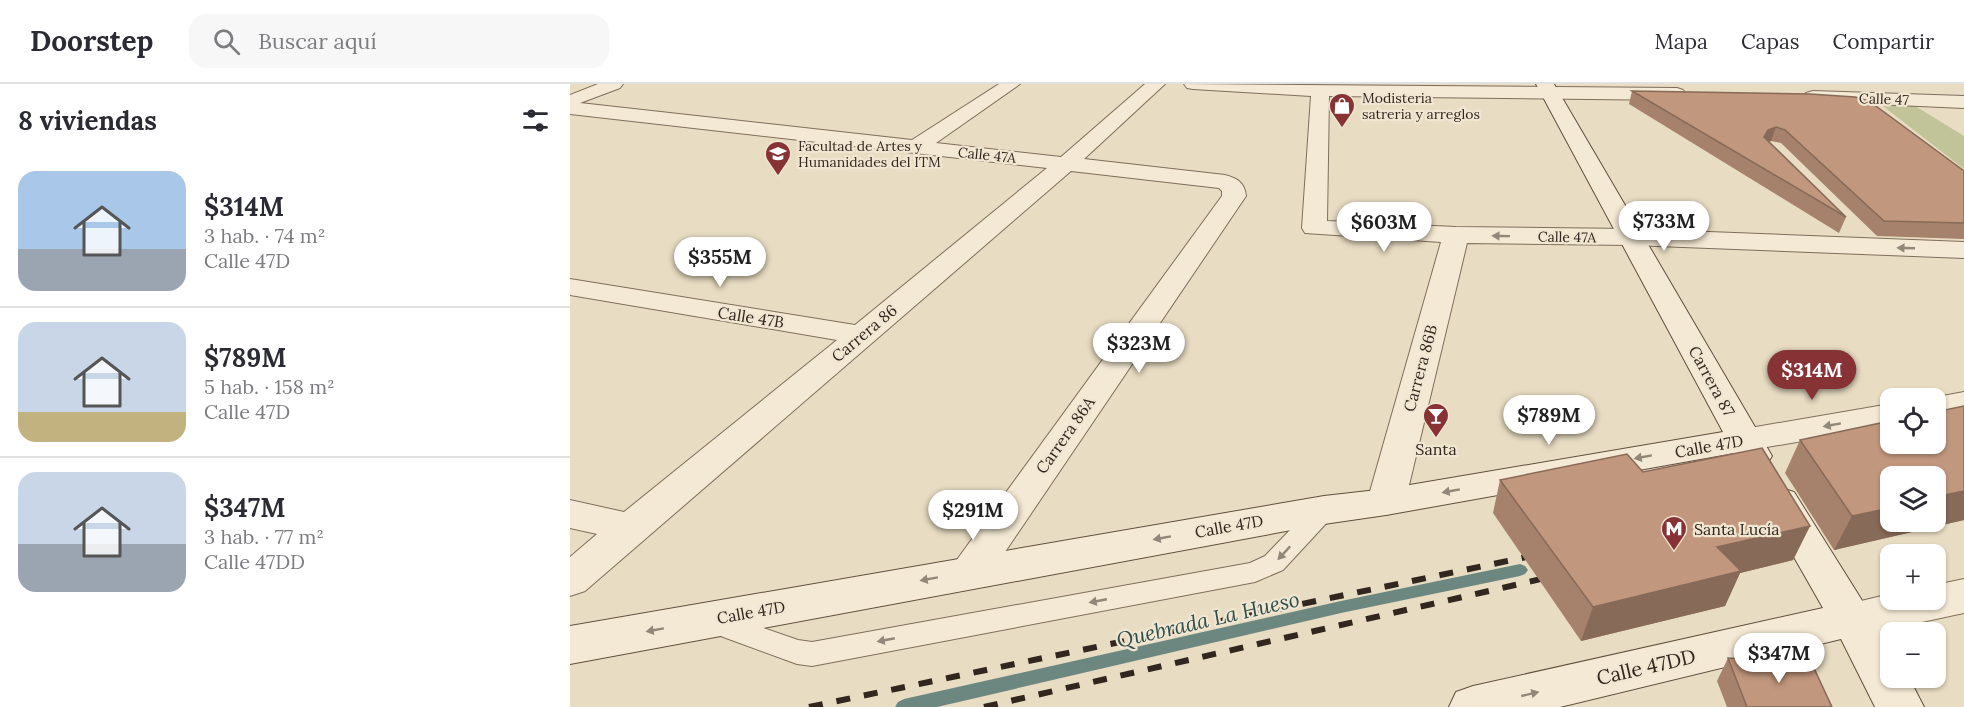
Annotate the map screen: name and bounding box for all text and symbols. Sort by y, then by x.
search box [189,14,609,68]
text: Doorstep [30,23,153,59]
icon: search [210,25,243,58]
text: Buscar aquí [258,27,377,55]
text: Mapa [1654,28,1708,55]
text: Capas [1741,28,1800,55]
text: Compartir [1833,28,1934,55]
place label: Modisteria satreria y arreglos [1362,89,1480,123]
street label: Calle 47 [1859,89,1910,109]
shop icon: Modisteria satreria y arreglos [1327,91,1357,129]
text: 8 viviendas [18,104,157,137]
icon: filters [519,104,552,137]
place label: Facultad de Artes y Humanidades del ITM [798,137,941,171]
school or university icon: Facultad de Artes y Humanidades del ITM [763,139,793,177]
street label: Calle 47A [957,143,1017,167]
text: $314M [204,190,284,223]
icon: home [66,195,138,267]
pin: $733M [1622,201,1706,252]
pin: $603M [1342,202,1426,253]
text: $733M [1633,208,1695,233]
text: $603M [1351,209,1417,234]
text: 3 hab. · 74 m² [204,223,325,248]
street label: Calle 47A [1538,227,1597,247]
one-way arrow [1491,231,1510,241]
pin: $355M [678,237,762,288]
one-way arrow [1896,243,1915,252]
text: $355M [688,244,752,269]
text: Calle 47D [204,248,290,273]
street label: Carrera 86 [827,300,901,366]
street label: Calle 47B [716,302,786,332]
street label: Carrera 86B [1399,322,1441,414]
pin: $323M [1097,323,1181,374]
text: $323M [1107,330,1171,355]
text: $789M [204,341,287,374]
street label: Carrera 87 [1684,342,1740,420]
icon: home [66,346,138,418]
pin: $314M [1770,350,1854,401]
text: $314M [1781,357,1843,382]
text: 5 hab. · 158 m² [204,374,335,399]
map controls [1880,388,1946,688]
button: locate [1880,388,1946,454]
street label: Carrera 86A [1031,392,1099,477]
pin: $789M [1507,395,1591,446]
text: Calle 47D [204,399,290,424]
bar icon: Santa [1421,401,1451,439]
text: $789M [1517,402,1581,427]
one-way arrow [1823,420,1842,429]
street label: Calle 47D [1673,430,1745,462]
place label: Santa [1415,439,1457,459]
one-way arrow [1633,453,1652,462]
button: layers [1880,466,1946,532]
one-way arrow [1441,487,1460,496]
pin: $291M [931,490,1015,541]
text: $347M [204,491,286,524]
icon: home [66,496,138,568]
text: $291M [942,497,1004,522]
street label: Calle 47D [1193,510,1265,542]
metro station icon: Santa Lucía [1659,514,1689,552]
place label: Santa Lucía [1694,519,1780,539]
text: 3 hab. · 77 m² [204,524,324,549]
one-way arrow [1153,534,1172,543]
button: + [1880,544,1946,610]
one-way arrow [1277,545,1291,560]
text: Calle 47DD [204,549,305,574]
one-way arrow [919,575,938,584]
water label: Quebrada La Hueso [1114,585,1302,654]
street label: Calle 47D [715,596,787,628]
one-way arrow [1088,597,1107,606]
button: − [1880,622,1946,688]
one-way arrow [645,626,664,635]
pin: $347M [1737,633,1821,684]
one-way arrow [876,636,895,645]
text: $347M [1748,640,1810,665]
street label: Calle 47DD [1594,643,1698,690]
one-way arrow [1521,688,1539,698]

